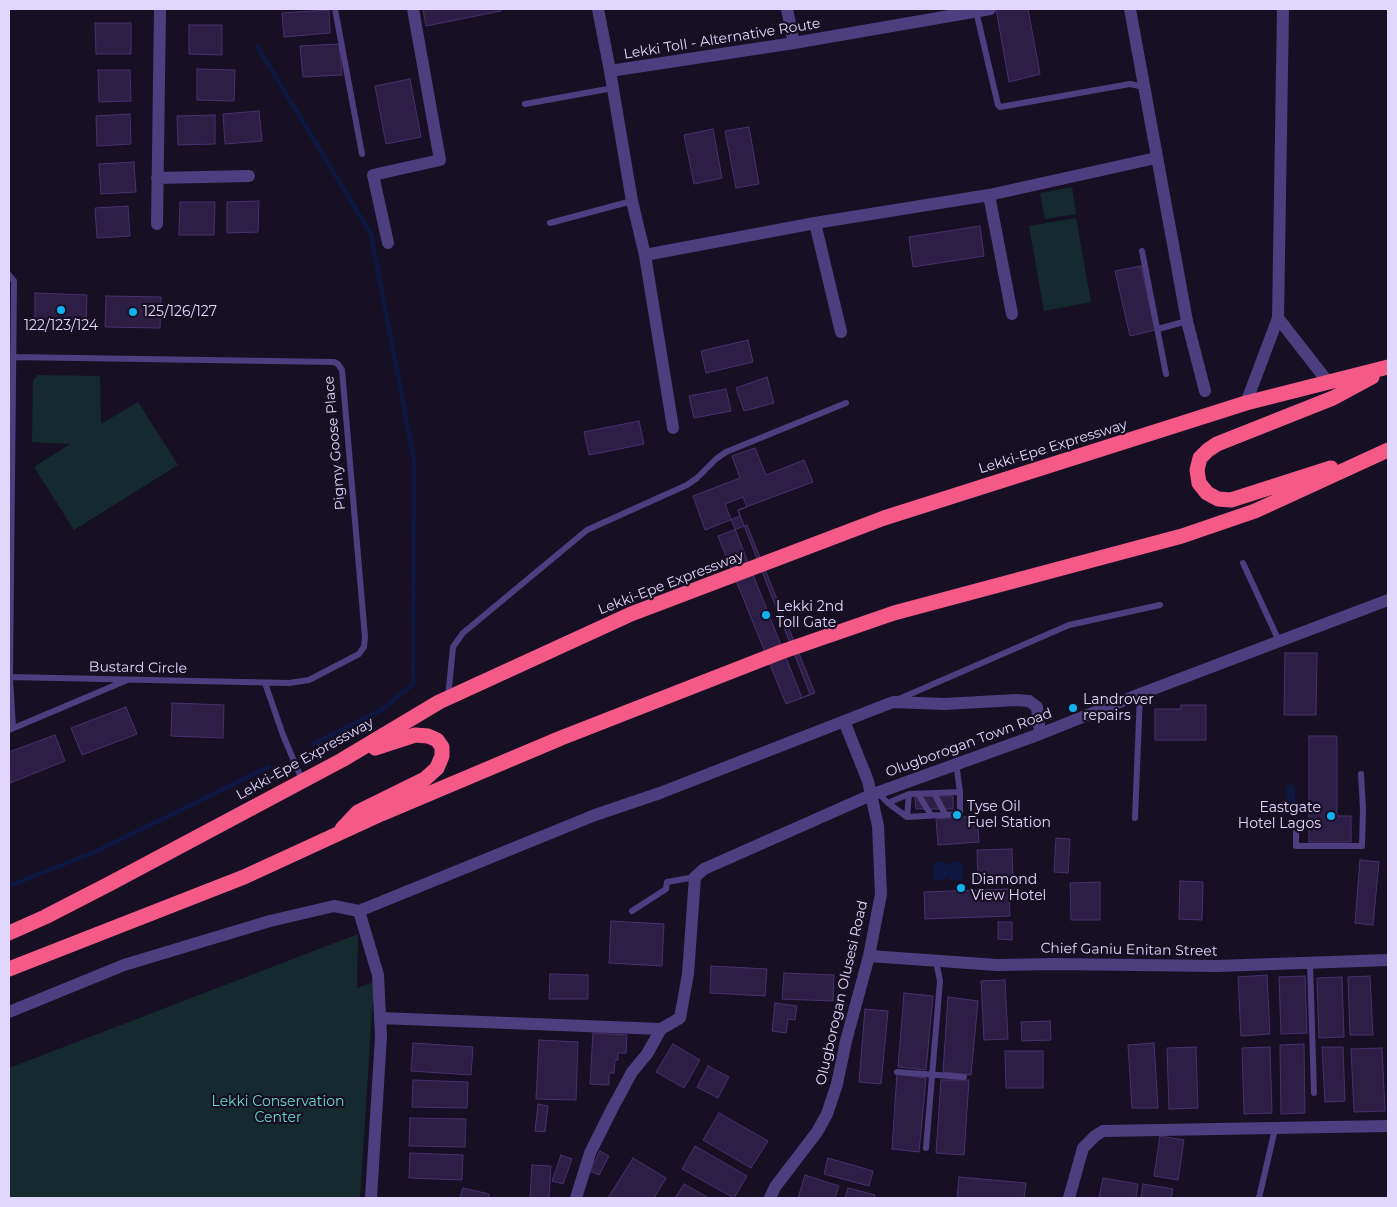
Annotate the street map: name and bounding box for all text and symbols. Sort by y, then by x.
street label: Lekki Toll - Alternative Route [622,15,822,63]
marker: 122/123/124 [55,304,67,316]
place label: 125/126/127 [143,304,217,320]
marker: 125/126/127 [127,306,139,318]
place label: 122/123/124 [24,318,98,334]
street label: Pigmy Goose Place [321,375,349,511]
street label: Lekki-Epe Expressway [977,416,1129,478]
street label: Lekki-Epe Expressway [596,547,746,619]
place label: Lekki 2nd Toll Gate [776,599,844,632]
marker: Lekki 2nd Toll Gate [760,609,772,621]
street label: Bustard Circle [89,659,187,677]
place label: Landrover repairs [1083,692,1154,724]
marker: Landrover repairs [1067,702,1079,714]
street label: Olugborogan Town Road [884,705,1054,781]
street label: Lekki-Epe Expressway [233,714,377,804]
place label: Tyse Oil Fuel Station [967,799,1051,832]
place label: Eastgate Hotel Lagos [1238,800,1321,832]
marker: Tyse Oil Fuel Station [951,809,963,821]
marker: Eastgate Hotel Lagos [1325,810,1337,822]
place label: Diamond View Hotel [971,872,1046,904]
marker: Diamond View Hotel [955,882,967,894]
street label: Olugborogan Olusesi Road [813,899,871,1087]
street label: Chief Ganiu Enitan Street [1040,940,1218,960]
park label: Lekki Conservation Center [212,1094,344,1126]

